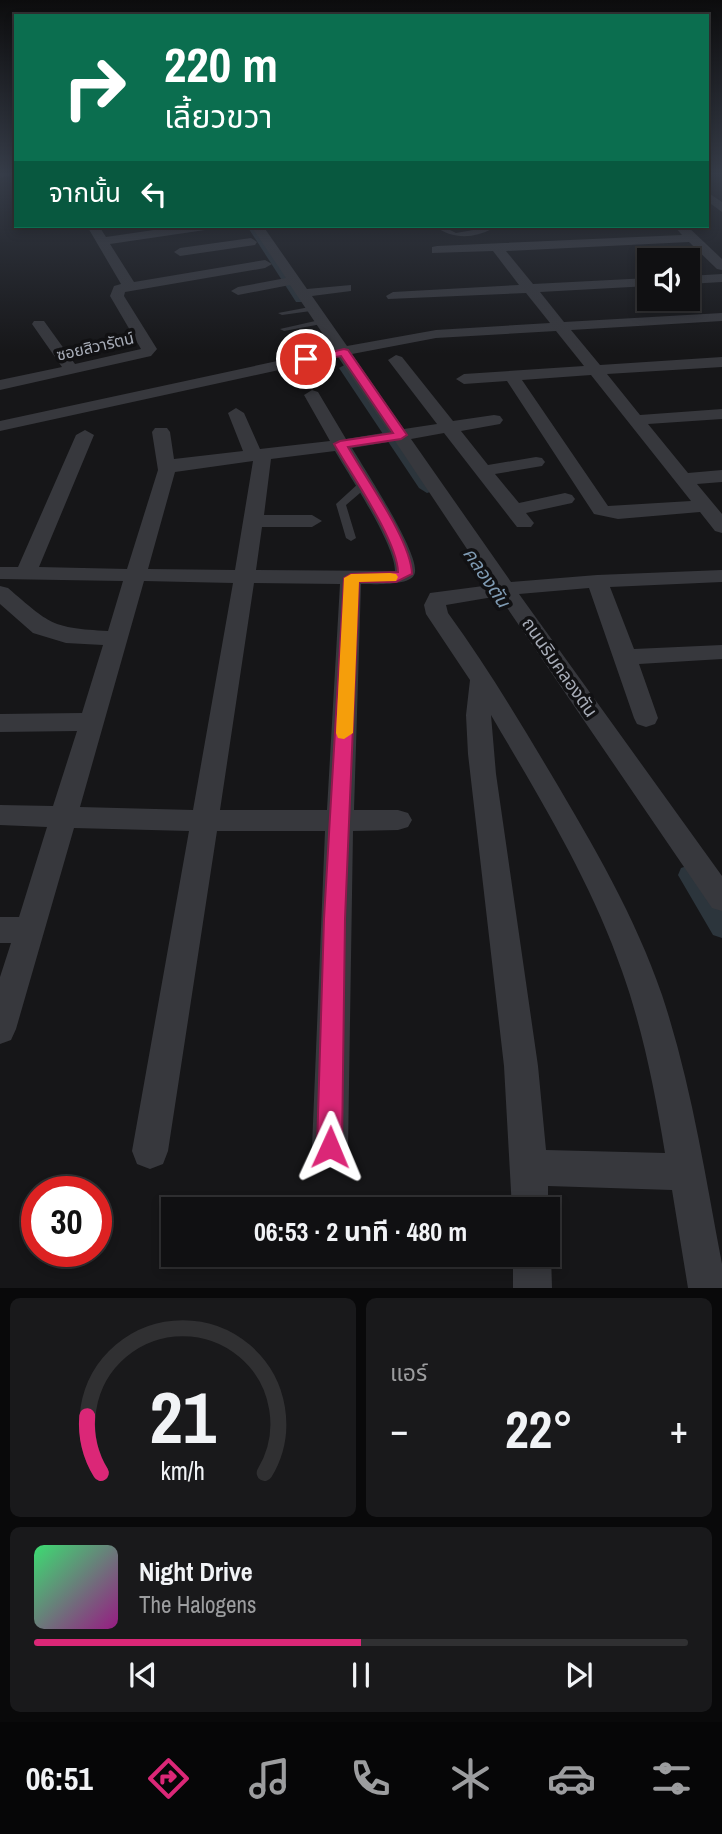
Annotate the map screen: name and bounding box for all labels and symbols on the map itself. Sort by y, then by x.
street label: ซอยสิวารัตน์ [54,326,136,366]
pin [276,329,336,389]
water label: คลองตัน [457,542,517,613]
street label: ถนนริมคลองตัน [516,612,604,722]
position arrow [293,1110,367,1184]
speed limit sign: 30 [21,1176,112,1267]

